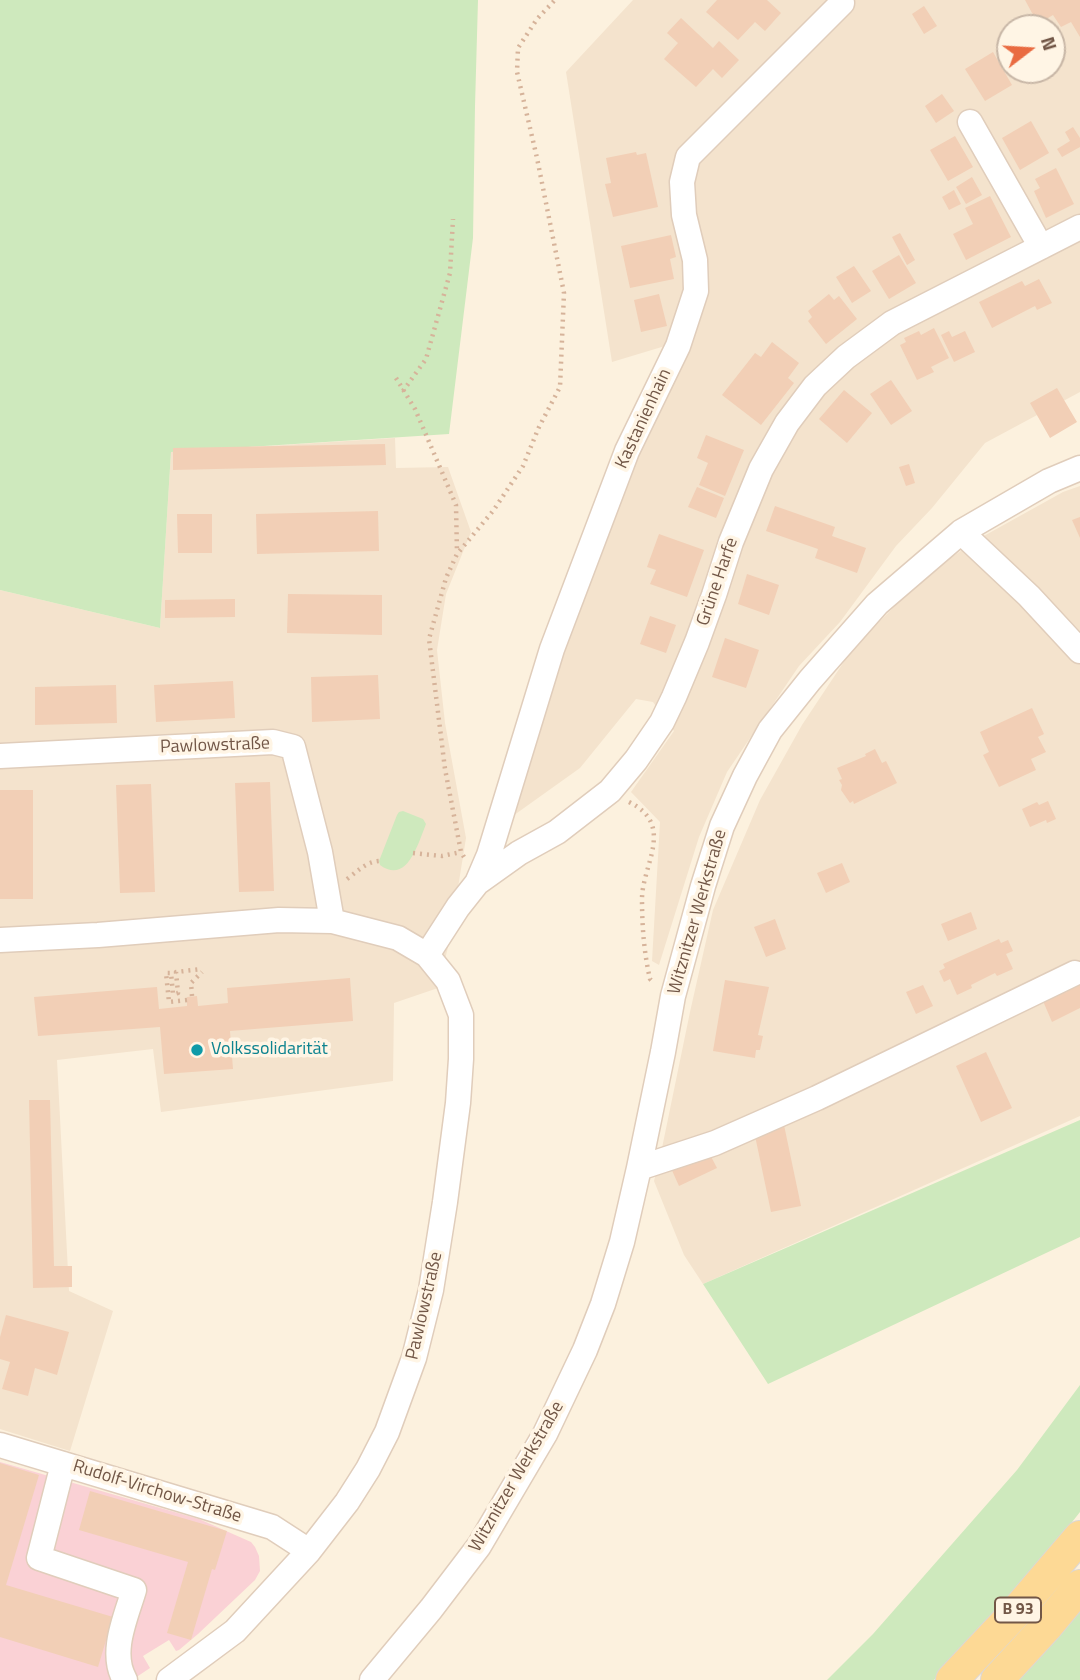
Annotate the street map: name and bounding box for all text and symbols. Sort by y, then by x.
north arrow [996,14,1066,84]
text: N [1034,33,1065,54]
street label: Kastanienhain [611,366,677,472]
street label: Grüne Harfe [693,535,743,629]
street label: Pawlowstraße [160,733,270,759]
street label: Witznitzer Werkstraße [664,827,732,997]
place label: Volkssolidarität [211,1039,328,1061]
marker: Volkssolidarität [189,1042,205,1058]
street label: Pawlowstraße [402,1250,448,1362]
street label: Witznitzer Werkstraße [465,1398,569,1556]
street label: Rudolf-Virchow-Straße [70,1456,244,1528]
road number: B 93 [995,1598,1041,1622]

